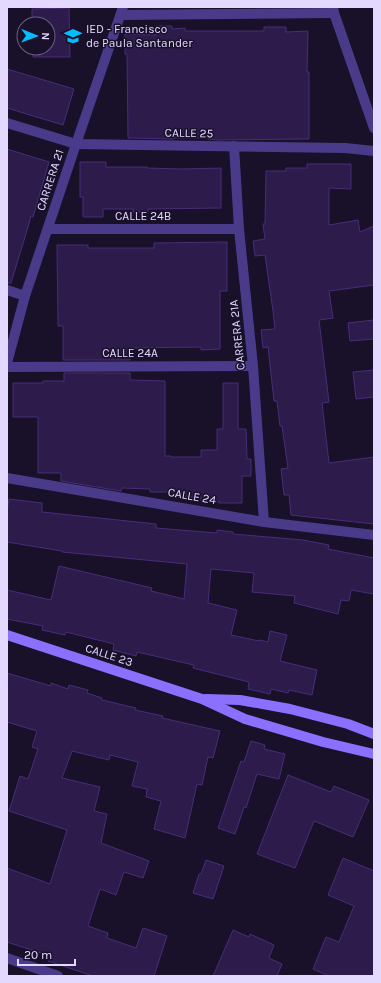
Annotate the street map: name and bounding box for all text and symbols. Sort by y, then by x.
north arrow [16,16,56,56]
place label: IED - Francisco de Paula Santander [86,22,193,50]
school or university icon: IED - Francisco de Paula Santander [63,26,83,46]
text: N [39,32,52,40]
street label: CALLE 25 [164,126,214,140]
street label: CARRERA 21 [33,148,67,212]
street label: CALLE 24B [115,209,171,223]
street label: CARRERA 21A [226,299,248,371]
street label: CALLE 24A [102,346,158,360]
street label: CALLE 24 [167,485,217,507]
street label: CALLE 23 [83,641,135,669]
scale bar [18,941,75,967]
text: 20 m [24,948,52,962]

